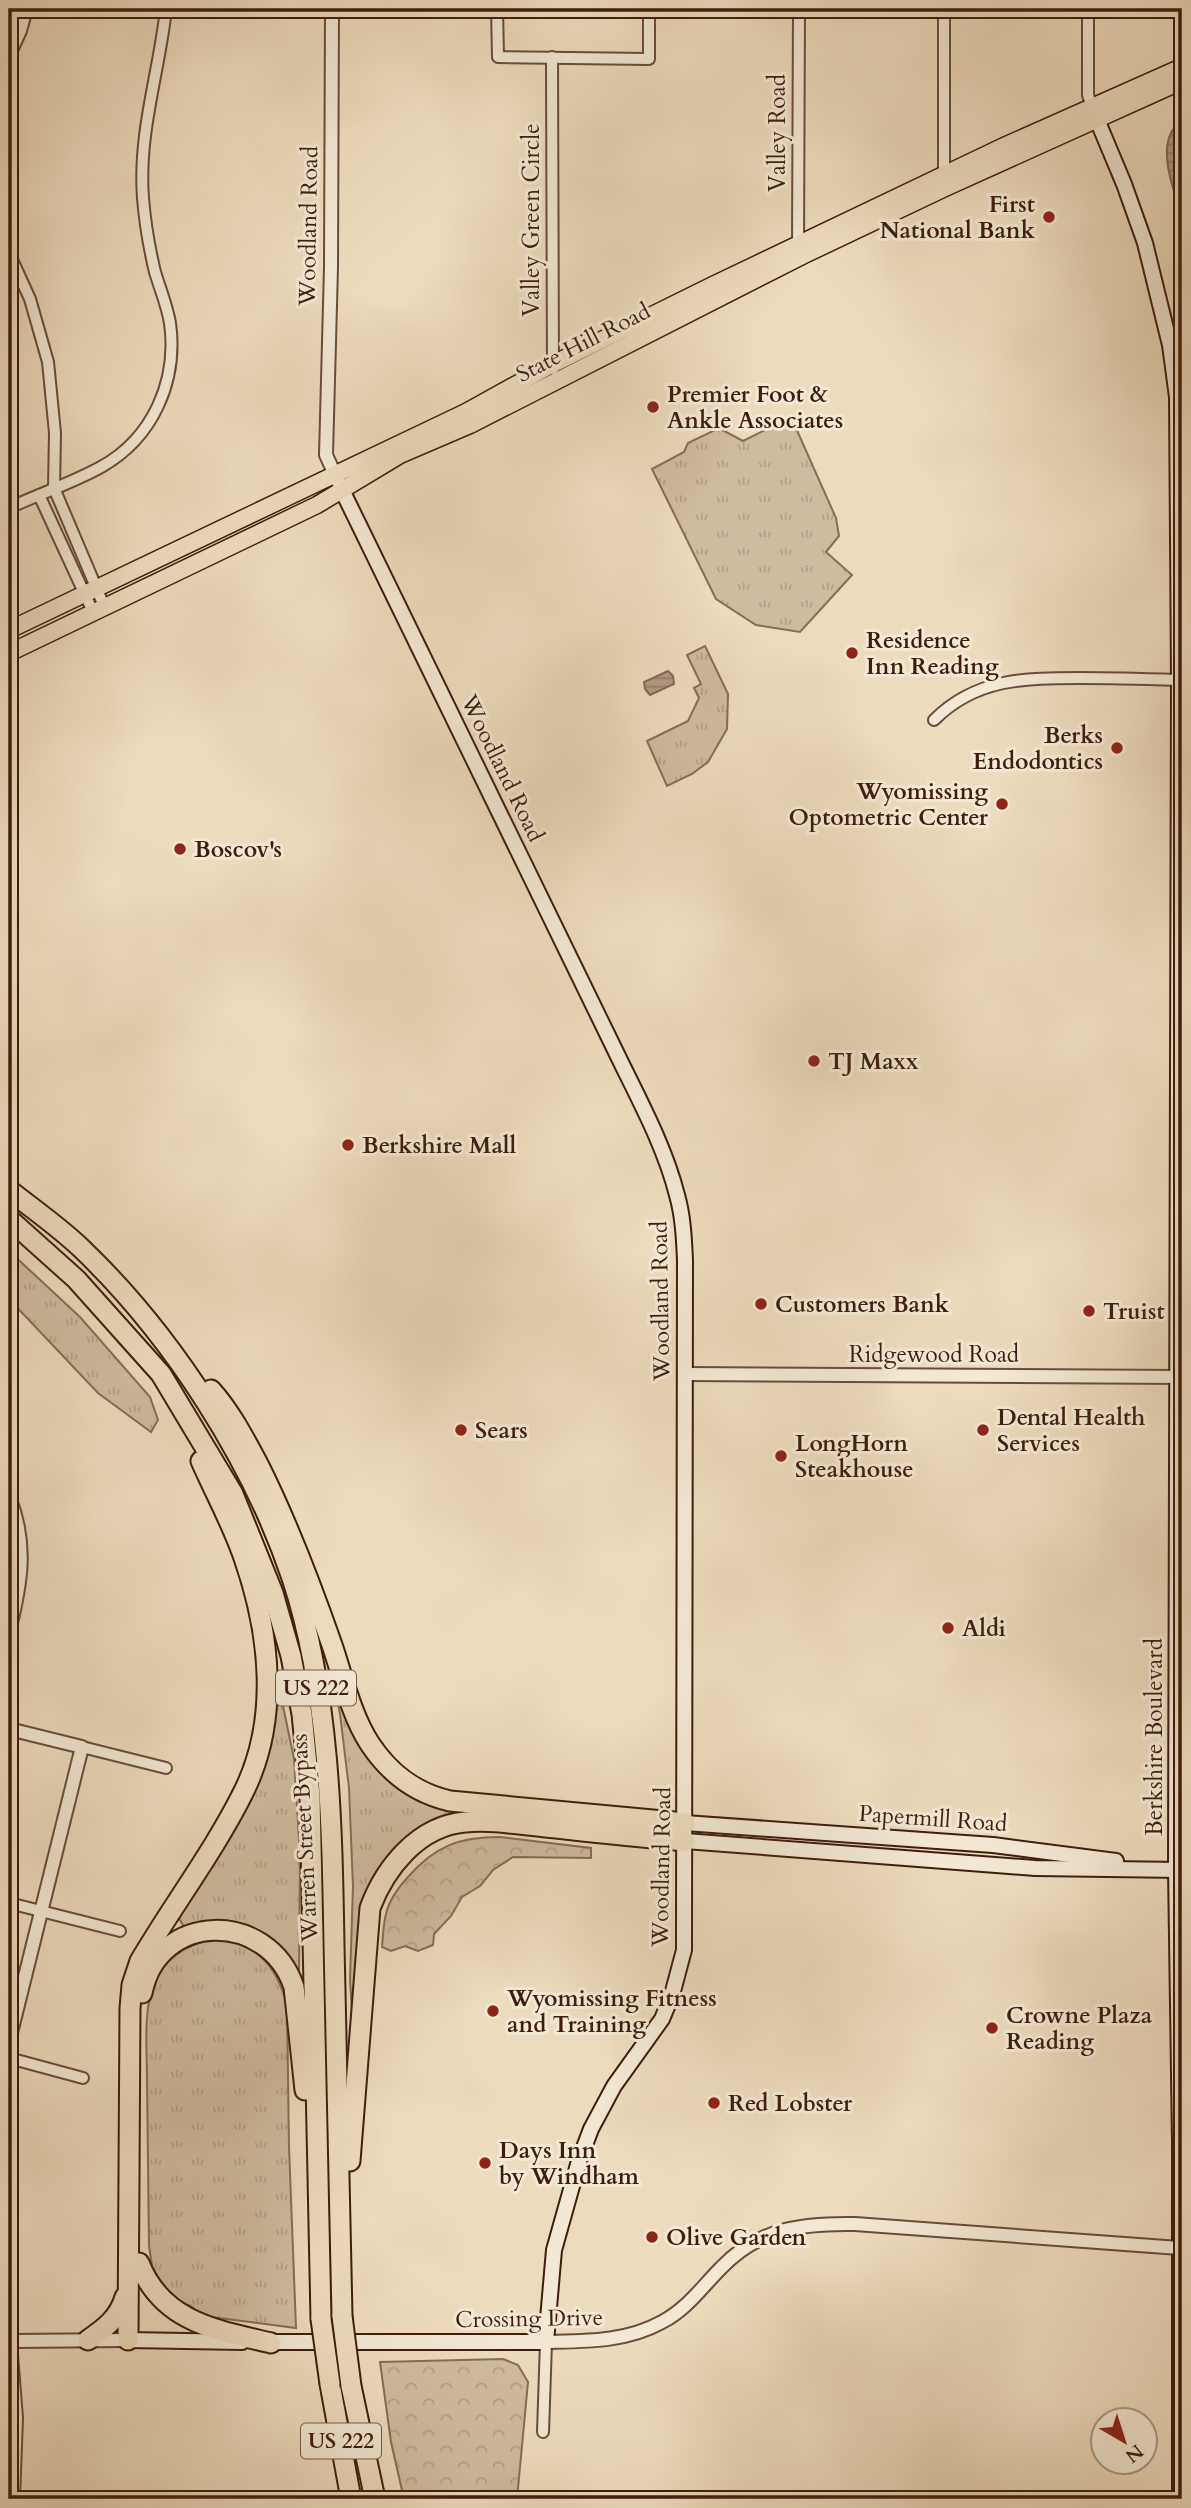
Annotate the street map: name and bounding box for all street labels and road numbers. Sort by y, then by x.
street label: Valley Road [762,73,793,192]
street label: Valley Green Circle [516,123,547,317]
street label: Woodland Road [292,145,325,307]
street label: State Hill Road [511,295,656,390]
street label: Woodland Road [453,688,552,848]
street label: Woodland Road [644,1220,677,1382]
street label: Ridgewood Road [849,1339,1020,1370]
street label: Berkshire Boulevard [1139,1637,1170,1836]
road number: US 222 [276,1670,356,1706]
street label: Warren Street Bypass [284,1733,325,1944]
street label: Woodland Road [645,1786,678,1948]
street label: Papermill Road [858,1798,1009,1839]
street label: Crossing Drive [455,2302,603,2335]
road number: US 222 [301,2424,381,2458]

